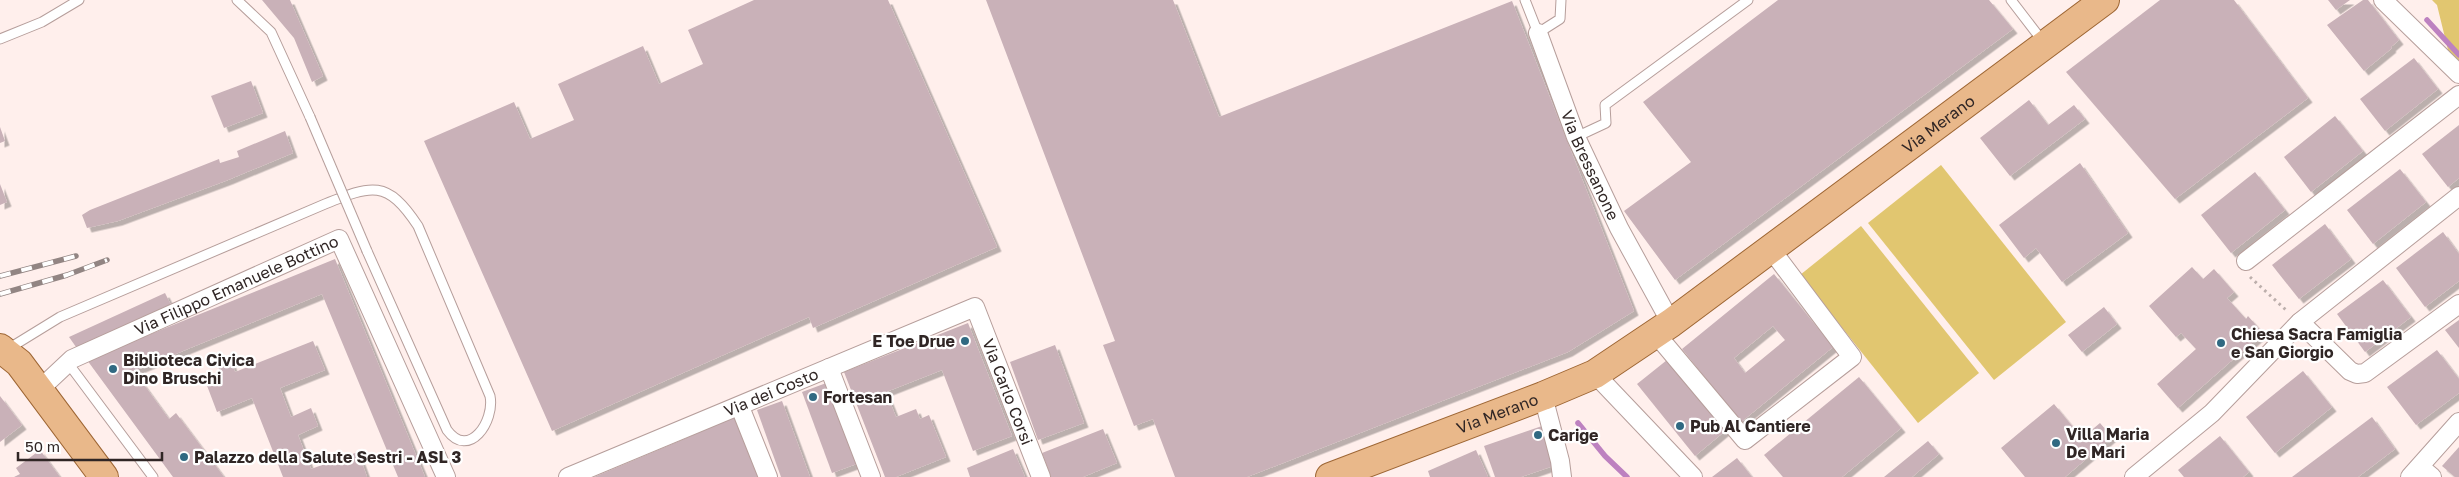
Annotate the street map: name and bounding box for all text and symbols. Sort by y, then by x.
street label: Via Merano [1898,90,1979,158]
street label: Via Bressanone [1557,107,1624,223]
street label: Via Filippo Emanuele Bottino [131,231,341,340]
place label: Chiesa Sacra Famiglia e San Giorgio [2231,324,2402,362]
place label: E Toe Drue [872,331,955,351]
marker: E Toe Drue [959,335,971,347]
street label: Via Carlo Corsi [978,336,1038,448]
marker: Chiesa Sacra Famiglia e San Giorgio [2215,337,2227,349]
place label: Biblioteca Civica Dino Bruschi [123,350,254,388]
marker: Biblioteca Civica Dino Bruschi [107,363,119,375]
street label: Via dei Costo [721,364,821,421]
place label: Fortesan [823,387,892,407]
street label: Via Merano [1454,389,1541,438]
marker: Fortesan [807,391,819,403]
place label: Pub Al Cantiere [1690,416,1811,436]
marker: Pub Al Cantiere [1674,420,1686,432]
place label: Villa Maria De Mari [2066,424,2149,462]
place label: Carige [1548,425,1599,445]
marker: Carige [1532,429,1544,441]
scale bar [18,430,161,462]
text: 50 m [25,437,60,455]
marker: Villa Maria De Mari [2050,437,2062,449]
place label: Palazzo della Salute Sestri - ASL 3 [194,447,462,467]
marker: Palazzo della Salute Sestri - ASL 3 [178,451,190,463]

